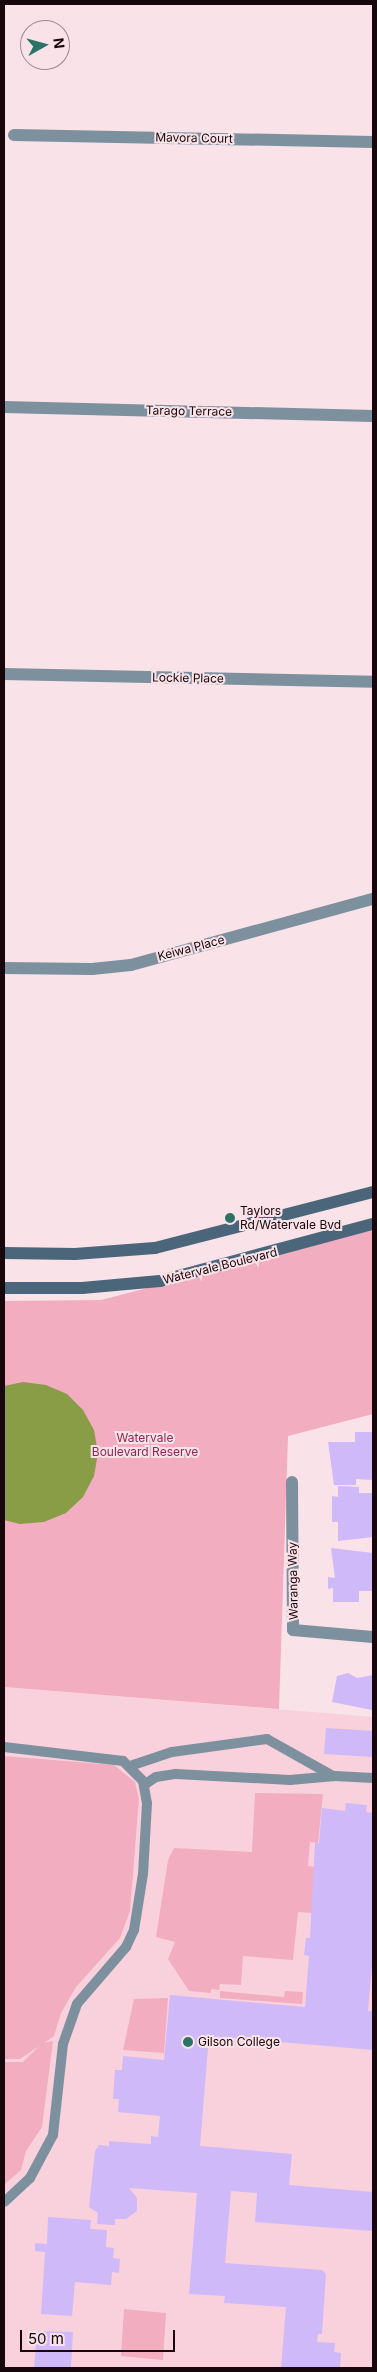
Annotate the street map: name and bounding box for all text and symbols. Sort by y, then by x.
north arrow [20,20,70,70]
text: N [50,37,68,50]
street label: Mavora Court [155,130,233,146]
street label: Tarago Terrace [146,403,232,419]
street label: Lockie Place [152,670,224,686]
street label: Keiwa Place [156,932,226,964]
place label: Taylors Rd/Watervale Bvd [240,1204,341,1232]
marker: Taylors Rd/Watervale Bvd [224,1212,236,1224]
street label: Watervale Boulevard [161,1245,279,1287]
park label: Watervale Boulevard Reserve [92,1431,198,1459]
street label: Waranga Way [285,1542,301,1620]
place label: Gilson College [198,2035,280,2049]
marker: Gilson College [182,2036,194,2048]
scale bar [22,2320,178,2352]
text: 50 m [28,2329,64,2348]

